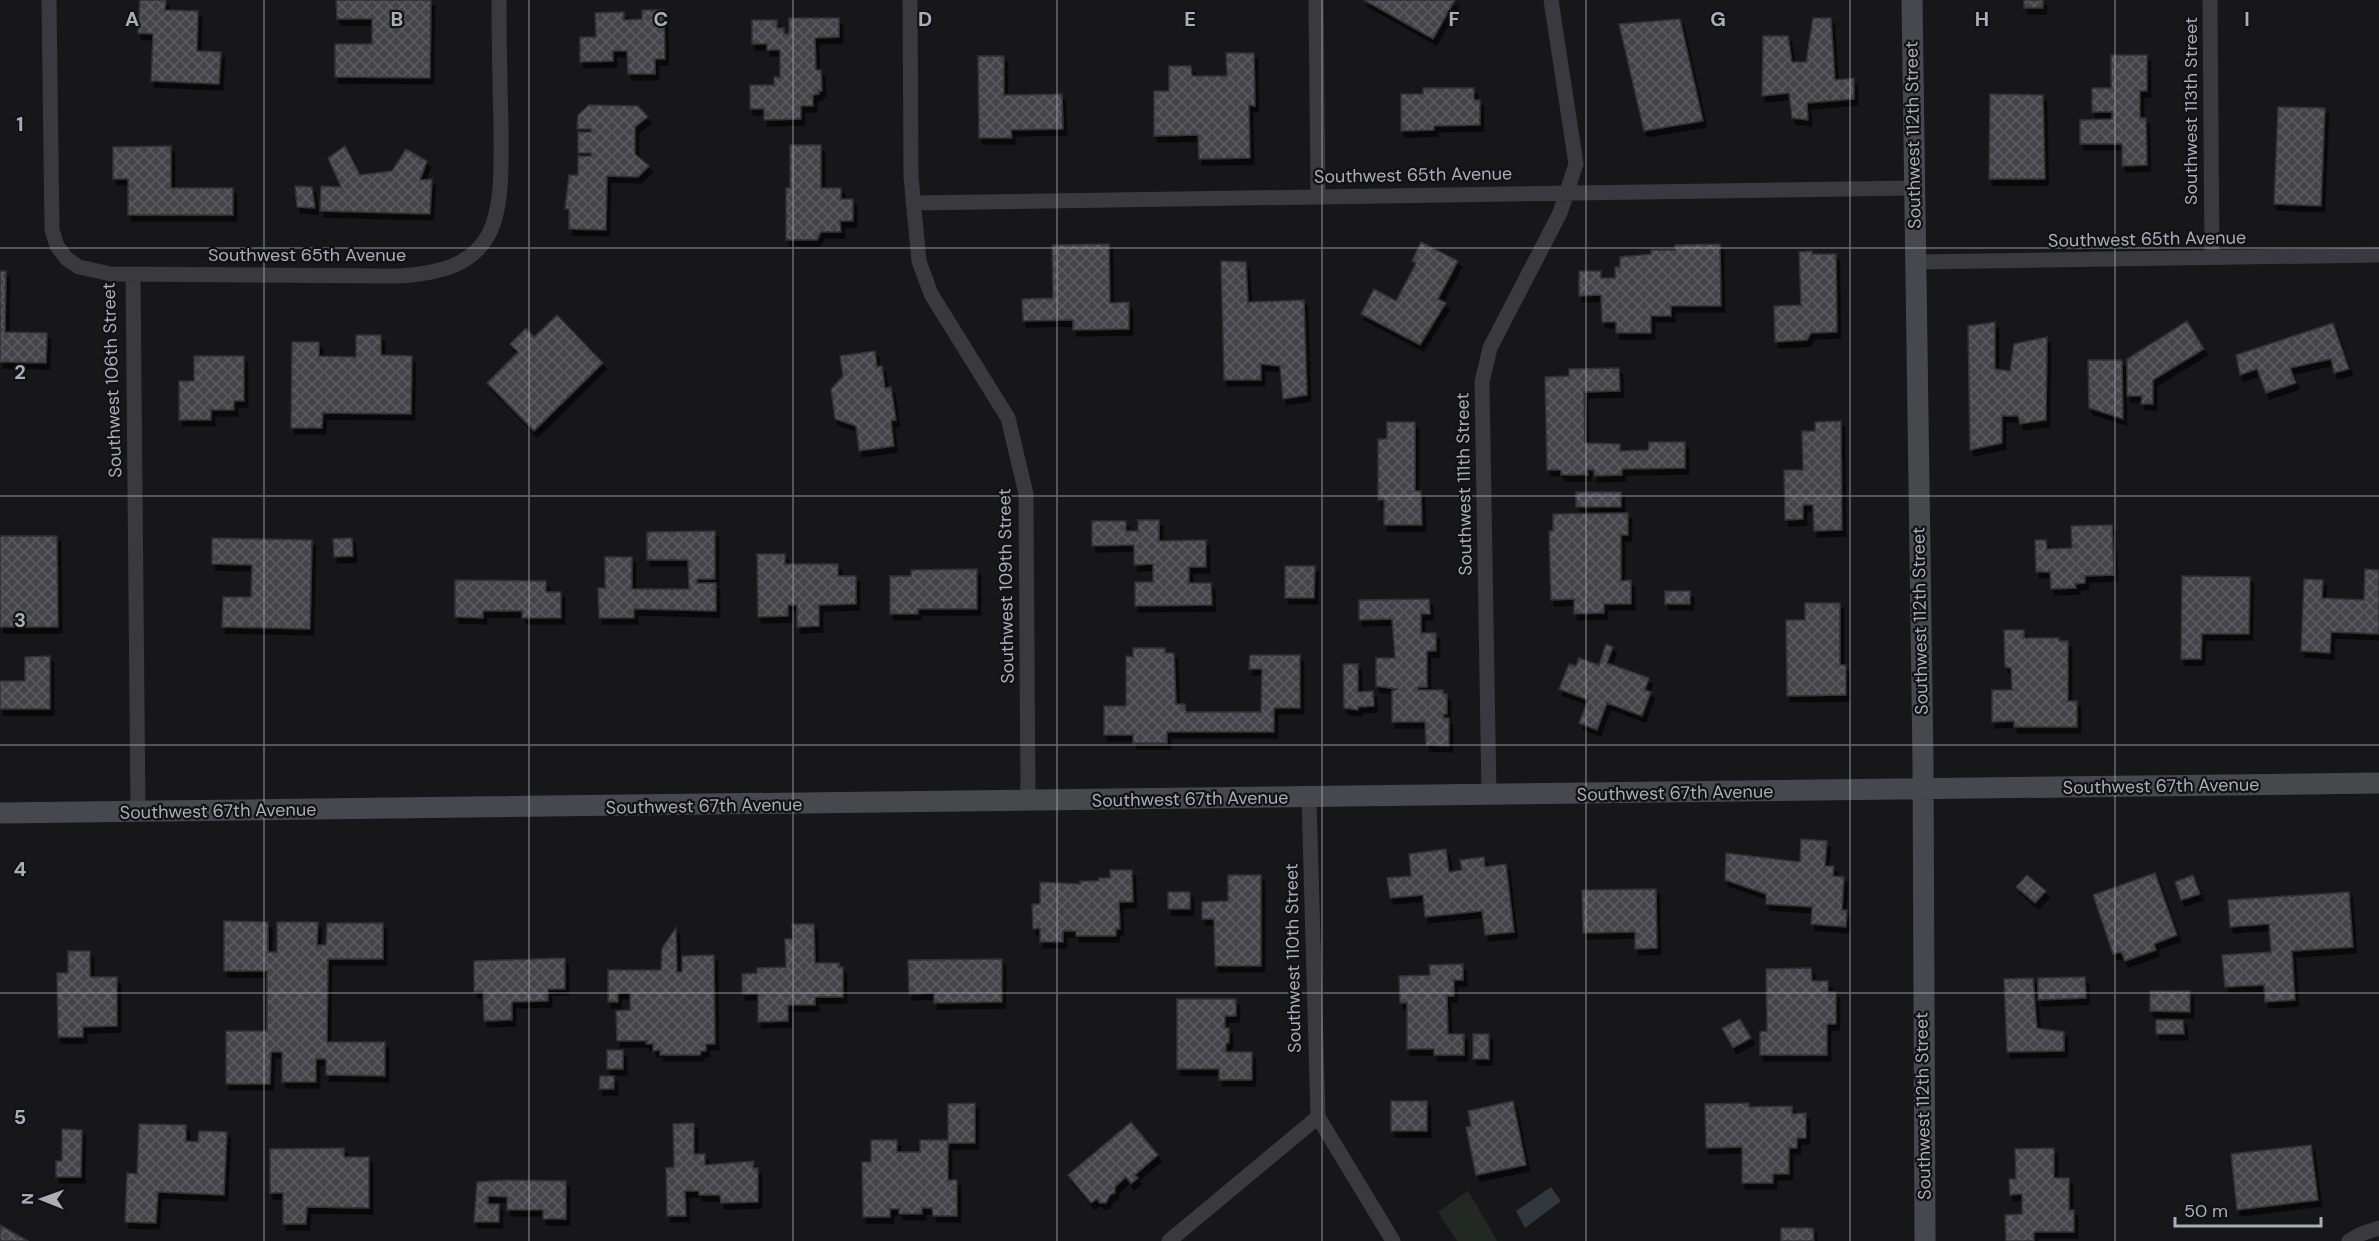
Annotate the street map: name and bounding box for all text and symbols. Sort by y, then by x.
text: A [125,6,139,32]
text: B [391,6,403,32]
text: C [654,6,668,32]
text: D [918,6,932,32]
text: E [1184,6,1196,32]
text: F [1448,6,1460,32]
text: G [1710,6,1726,32]
text: H [1975,6,1989,32]
text: I [2244,6,2250,32]
street label: Southwest 113th Street [2179,17,2203,205]
street label: Southwest 112th Street [1899,41,1927,229]
text: 1 [16,111,24,137]
street label: Southwest 65th Avenue [1314,161,1512,189]
street label: Southwest 65th Avenue [2048,225,2246,253]
street label: Southwest 65th Avenue [208,243,406,267]
street label: Southwest 106th Street [97,282,127,478]
text: 2 [14,359,26,385]
street label: Southwest 111th Street [1450,392,1478,576]
street label: Southwest 109th Street [992,488,1020,684]
street label: Southwest 112th Street [1906,527,1934,715]
text: 3 [14,607,26,633]
street label: Southwest 67th Avenue [2062,772,2260,800]
street label: Southwest 67th Avenue [1576,779,1774,807]
street label: Southwest 67th Avenue [1091,785,1289,813]
street label: Southwest 67th Avenue [605,792,803,820]
street label: Southwest 67th Avenue [119,797,317,825]
text: 4 [14,856,27,882]
street label: Southwest 110th Street [1279,863,1307,1053]
street label: Southwest 112th Street [1909,1012,1937,1200]
text: 5 [14,1104,26,1130]
north arrow [12,1169,72,1229]
scale bar [2175,1190,2320,1228]
text: N [17,1193,38,1205]
text: 50 m [2184,1199,2228,1223]

